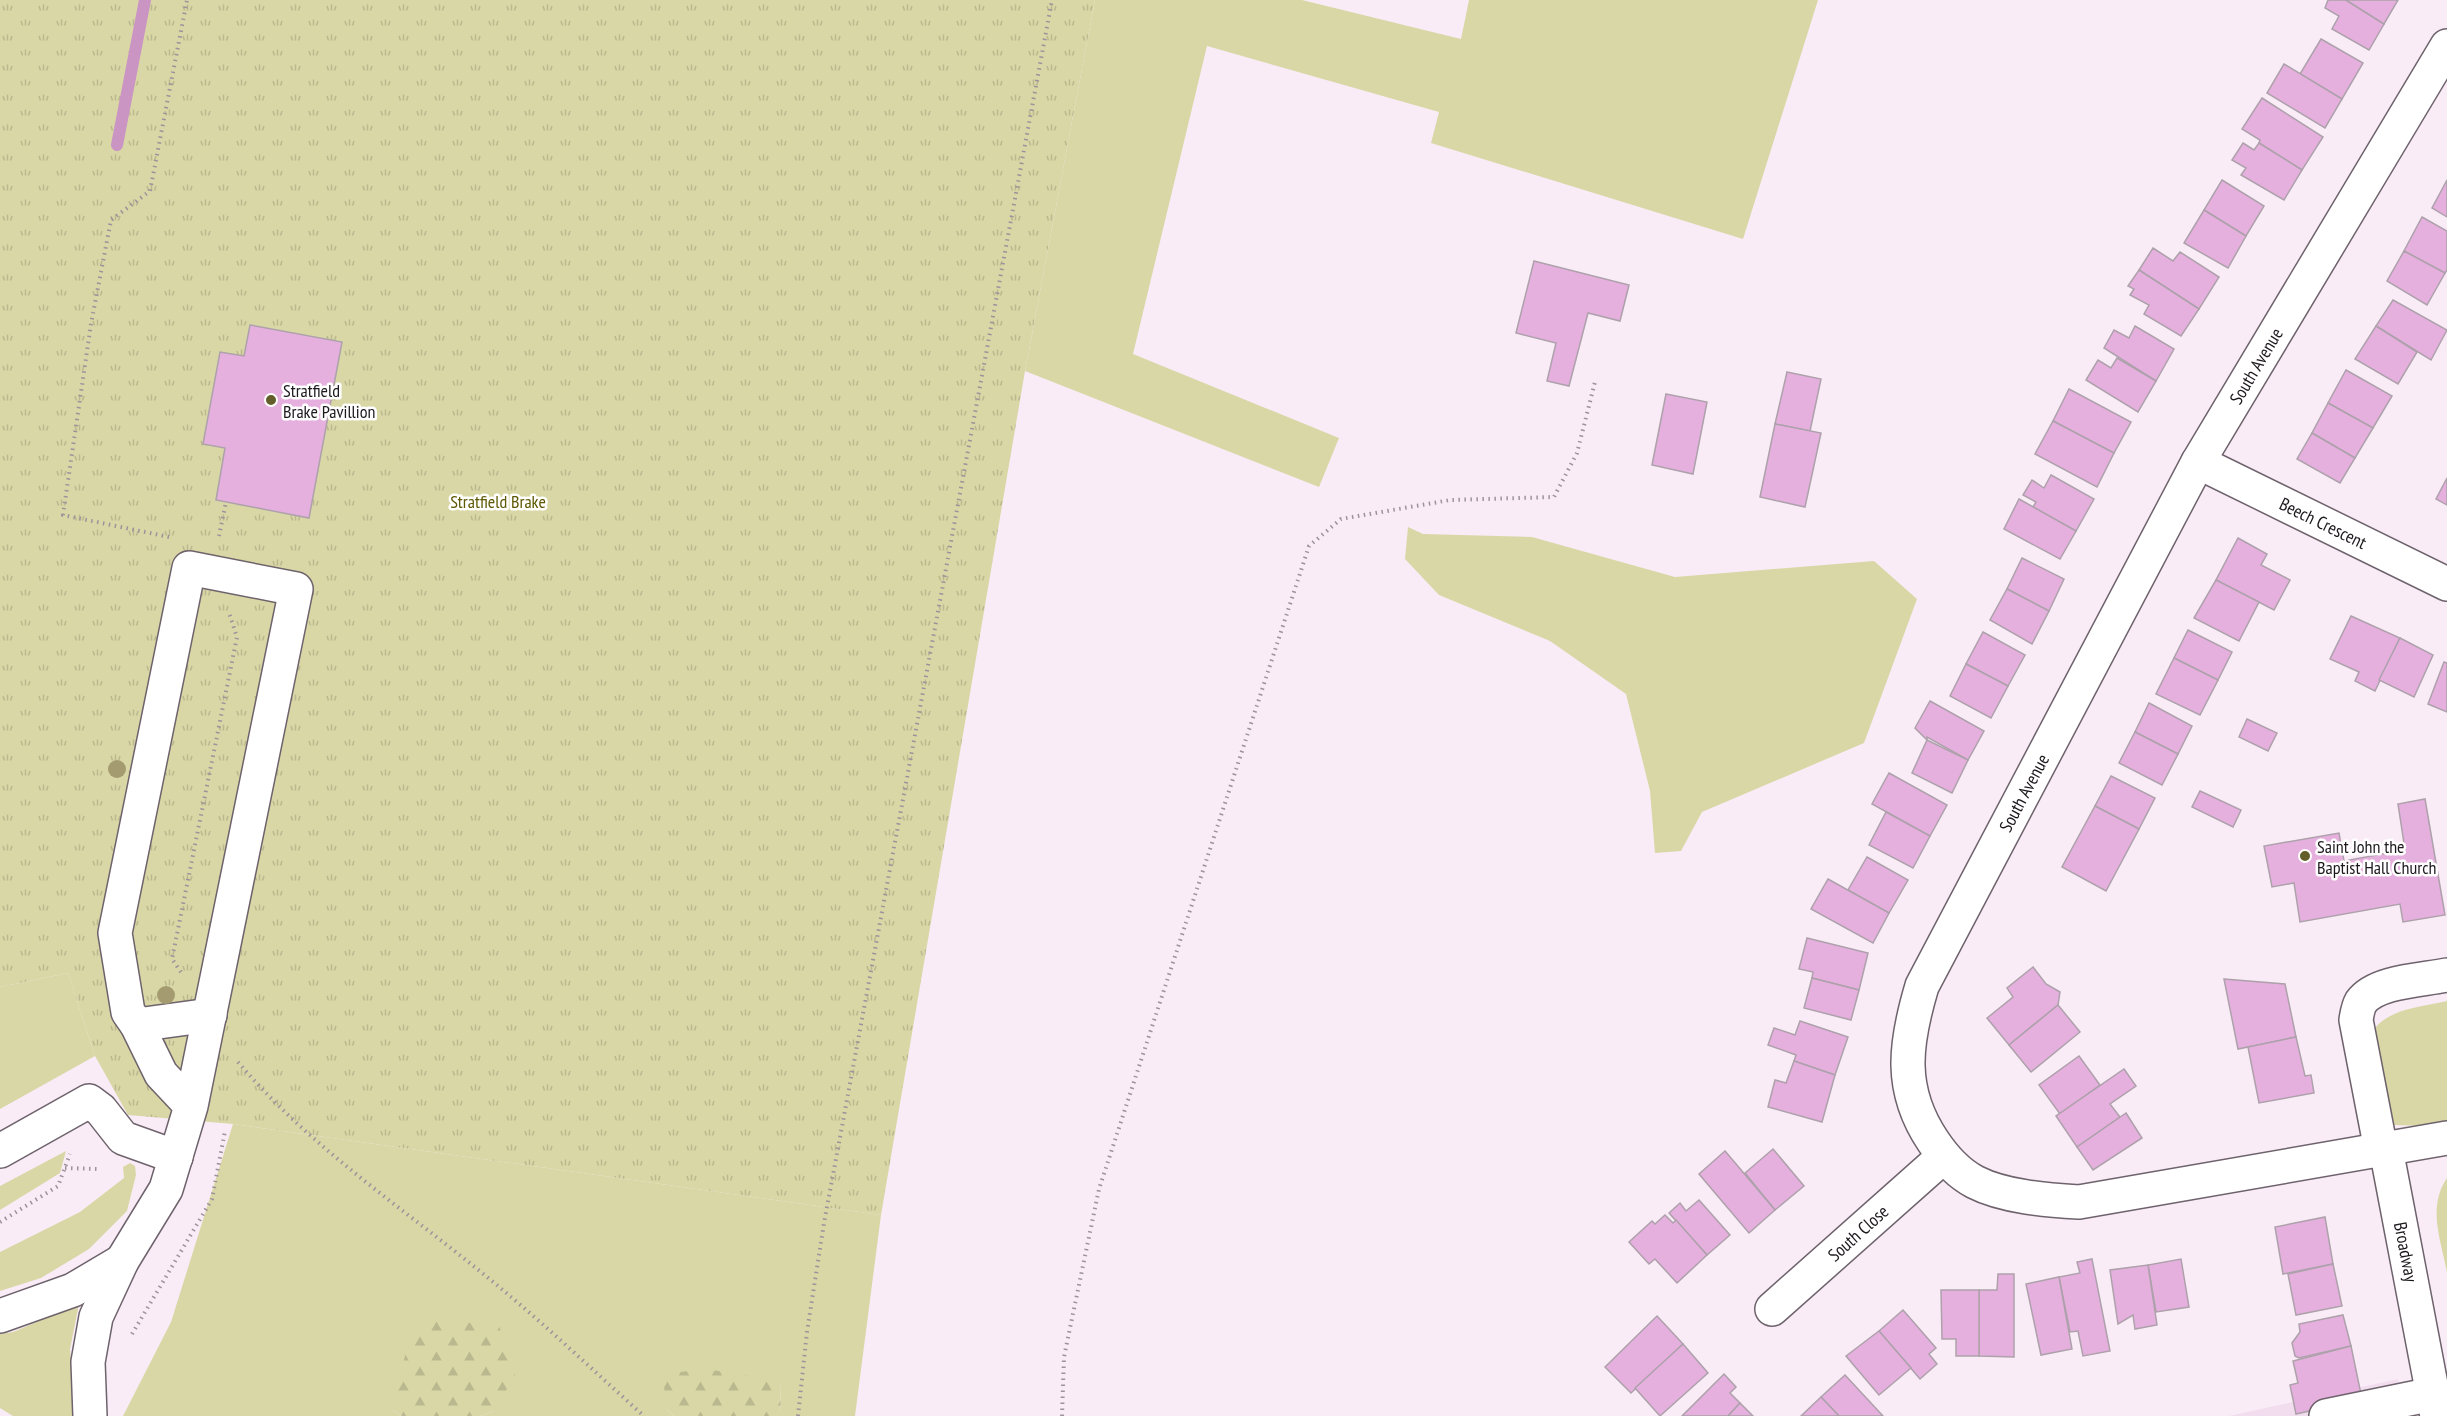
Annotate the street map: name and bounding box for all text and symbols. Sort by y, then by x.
street label: South Avenue [2224,324,2288,408]
place label: Stratfield Brake Pavillion [283,379,375,423]
marker: Stratfield Brake Pavillion [264,393,278,407]
park label: Stratfield Brake [450,490,546,513]
street label: Beech Crescent [2276,492,2370,554]
street label: South Avenue [1994,750,2054,836]
place label: Saint John the Baptist Hall Church [2317,835,2437,879]
marker: Saint John the Baptist Hall Church [2298,849,2312,863]
street label: South Close [1823,1200,1893,1266]
street label: Broadway [2389,1220,2423,1284]

